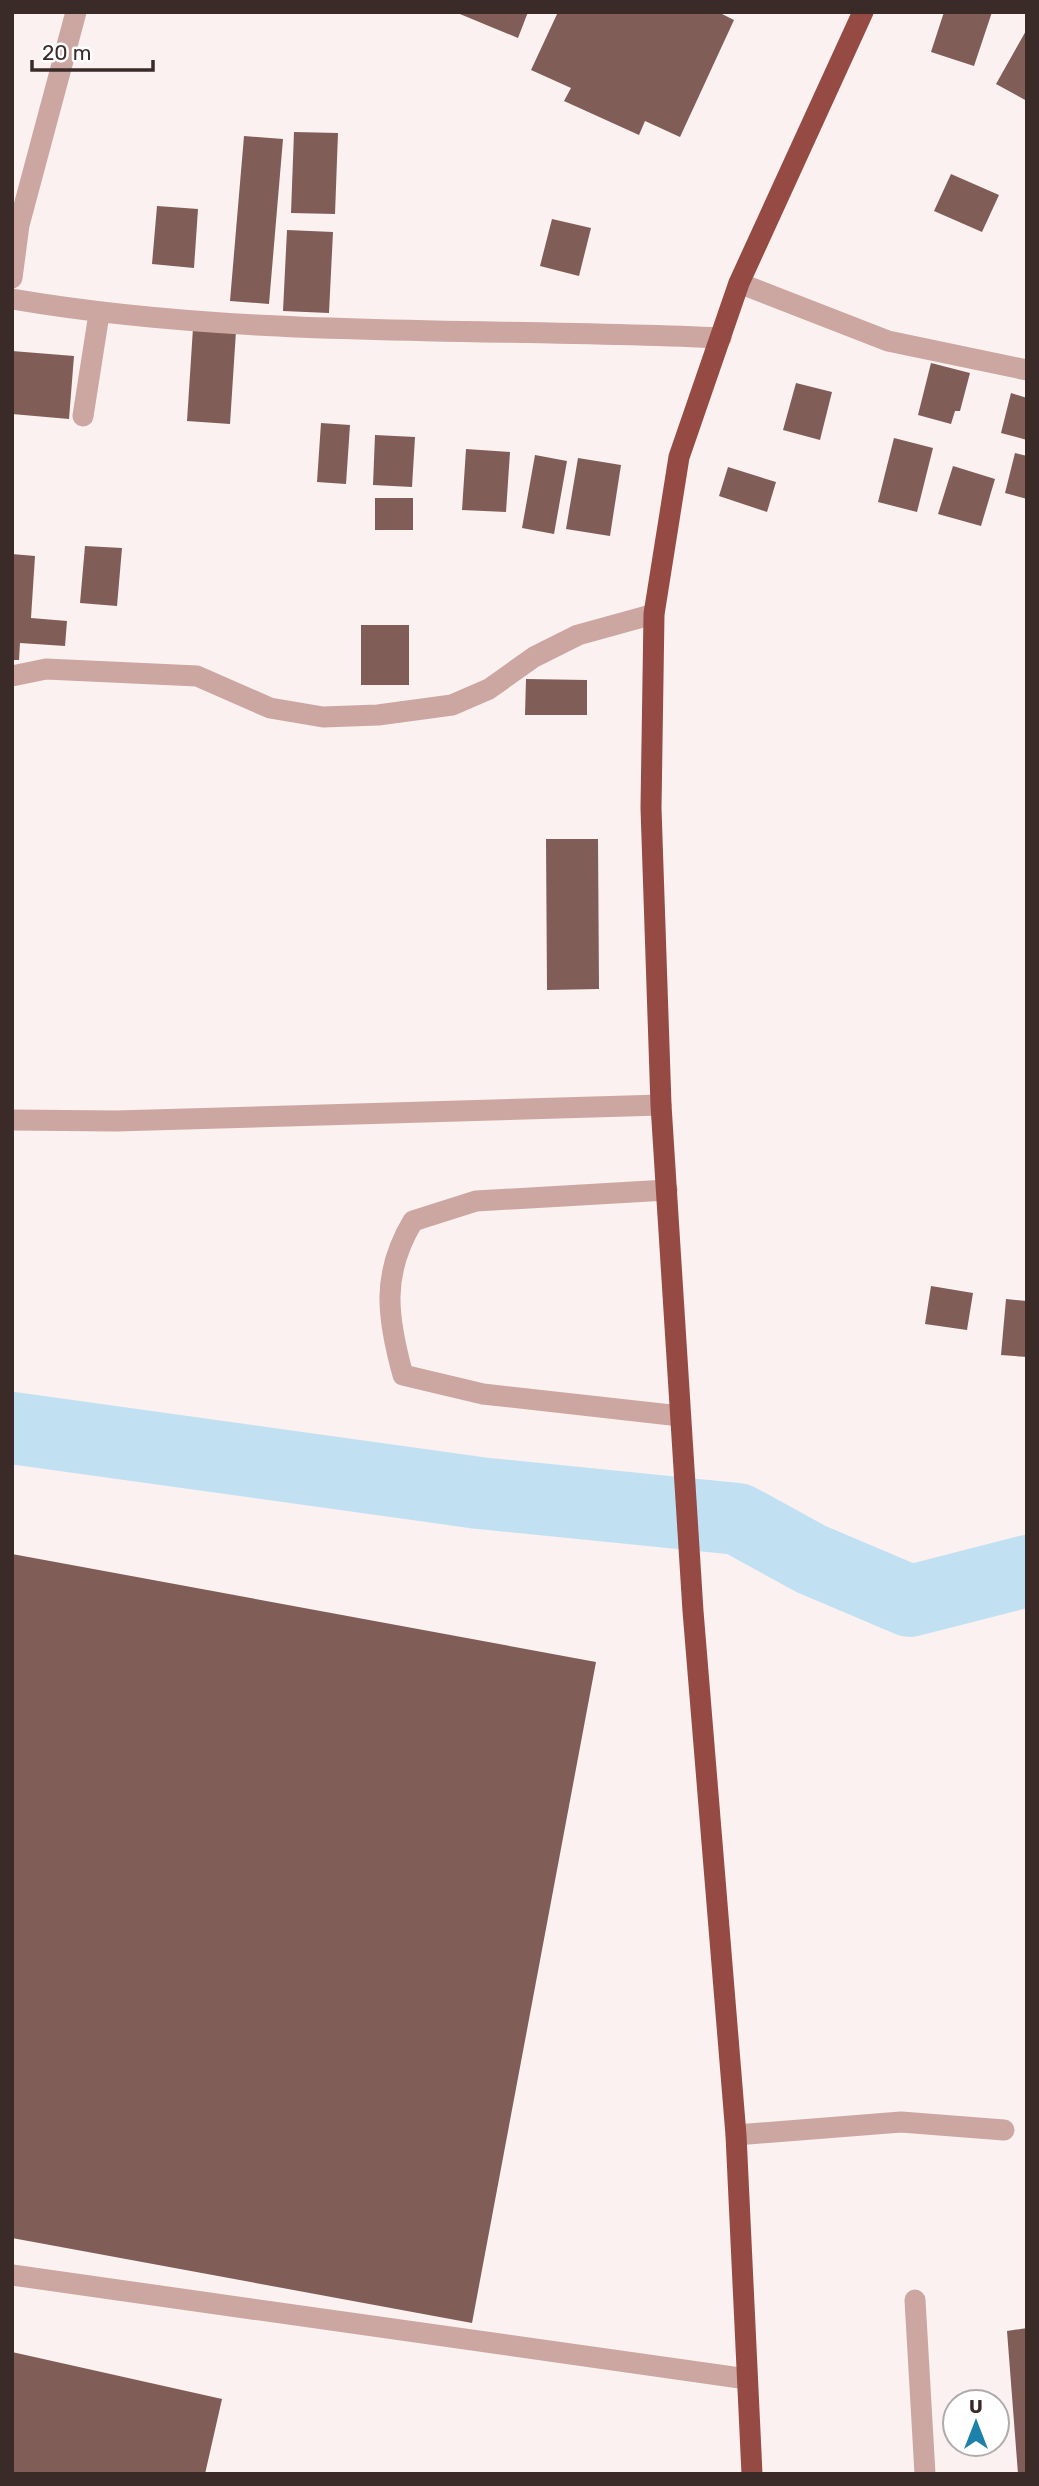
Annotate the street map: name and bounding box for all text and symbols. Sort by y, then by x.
scale bar [32,28,152,72]
text: 20 m [42,40,91,65]
north arrow [941,2388,1011,2458]
text: U [969,2395,983,2418]

